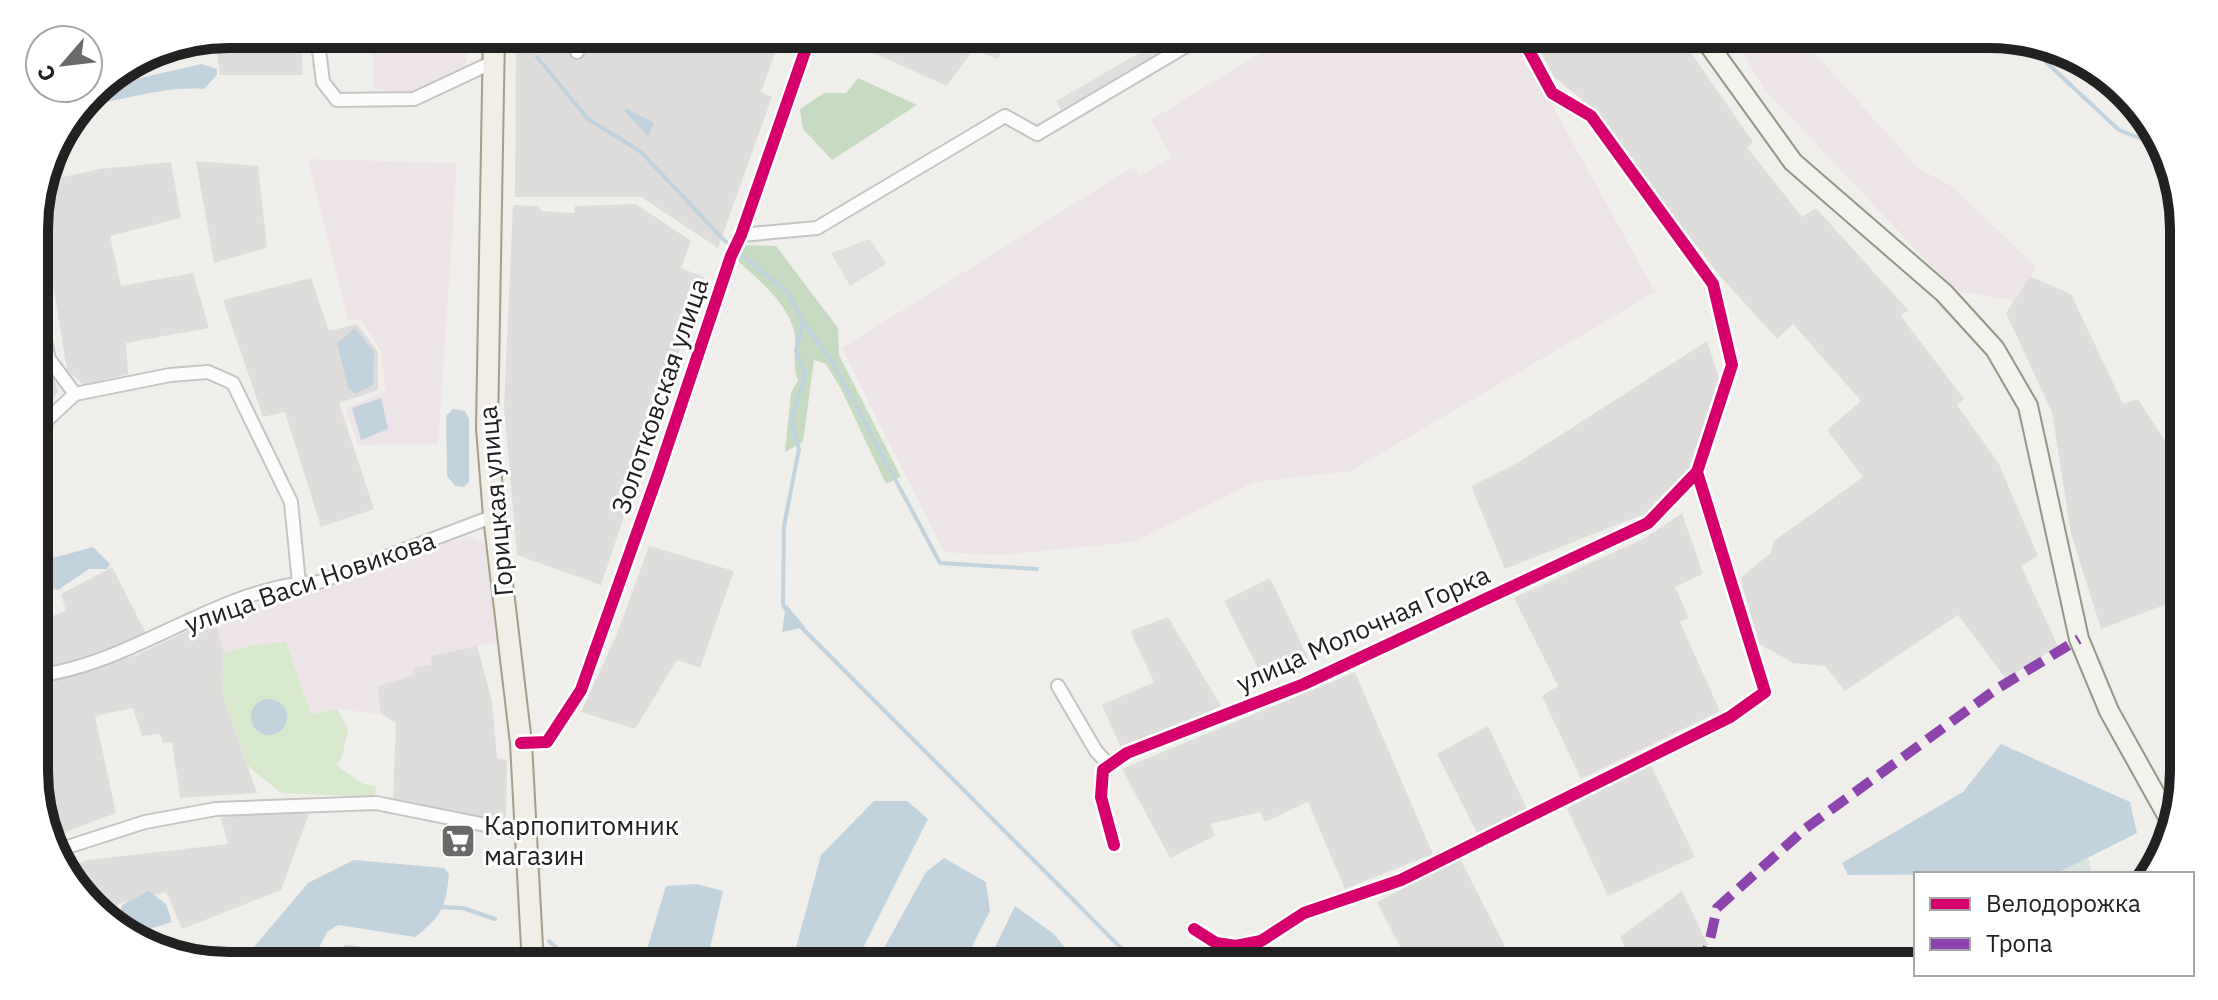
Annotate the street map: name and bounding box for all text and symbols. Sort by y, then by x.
north arrow [24,24,104,104]
text: С [30,60,62,87]
street label: Золотковская улица [603,273,715,518]
street label: Горицкая улица [470,404,520,598]
street label: улица Васи Новикова [180,522,440,640]
street label: улица Молочная Горка [1230,557,1495,699]
place label: Карпопитомник магазин [484,808,679,872]
supermarket icon: Карпопитомник магазин [439,822,477,860]
legend [1914,872,2194,976]
text: Велодорожка [1986,887,2141,919]
text: Тропа [1986,927,2053,959]

